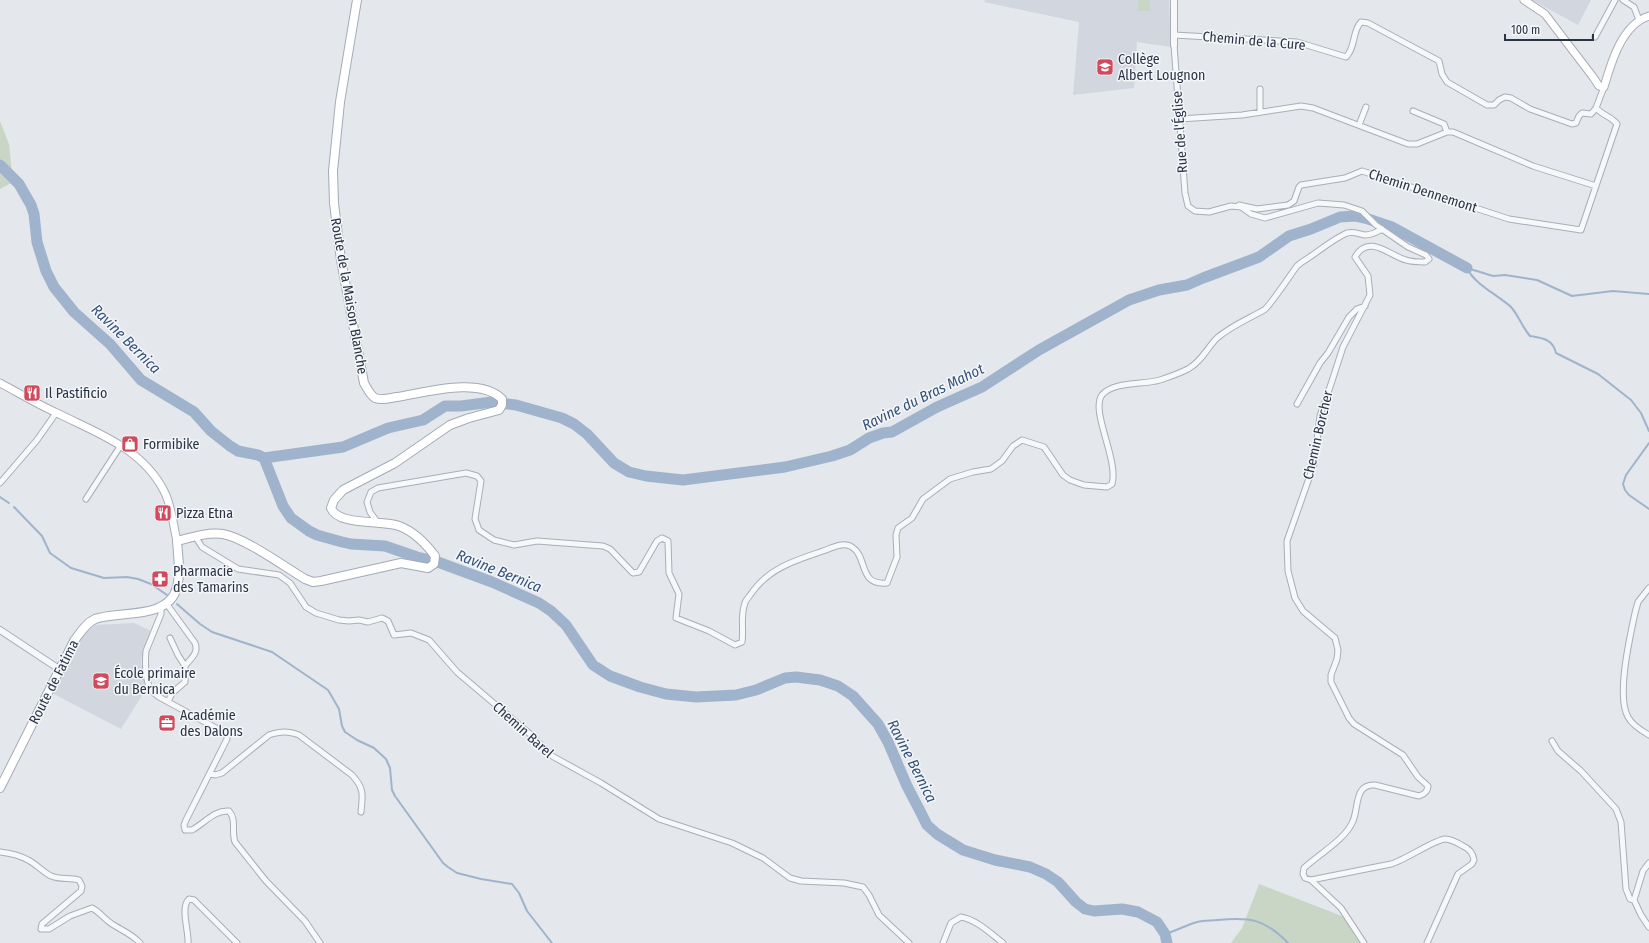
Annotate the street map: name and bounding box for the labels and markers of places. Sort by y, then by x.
place label: Collège Albert Lougnon [1118,51,1205,84]
school or university icon: Collège Albert Lougnon [1095,57,1115,77]
restaurant icon: Il Pastificio [22,383,42,403]
place label: Il Pastificio [45,385,107,402]
shop icon: Formibike [120,434,140,454]
place label: Formibike [143,436,200,453]
restaurant icon: Pizza Etna [153,503,173,523]
place label: Pizza Etna [176,505,233,522]
place label: Pharmacie des Tamarins [173,563,249,596]
pharmacy icon: Pharmacie des Tamarins [150,569,170,589]
place label: École primaire du Bernica [114,664,196,698]
school or university icon: École primaire du Bernica [91,671,111,691]
place label: Académie des Dalons [180,707,243,740]
office icon: Académie des Dalons [157,713,177,733]

